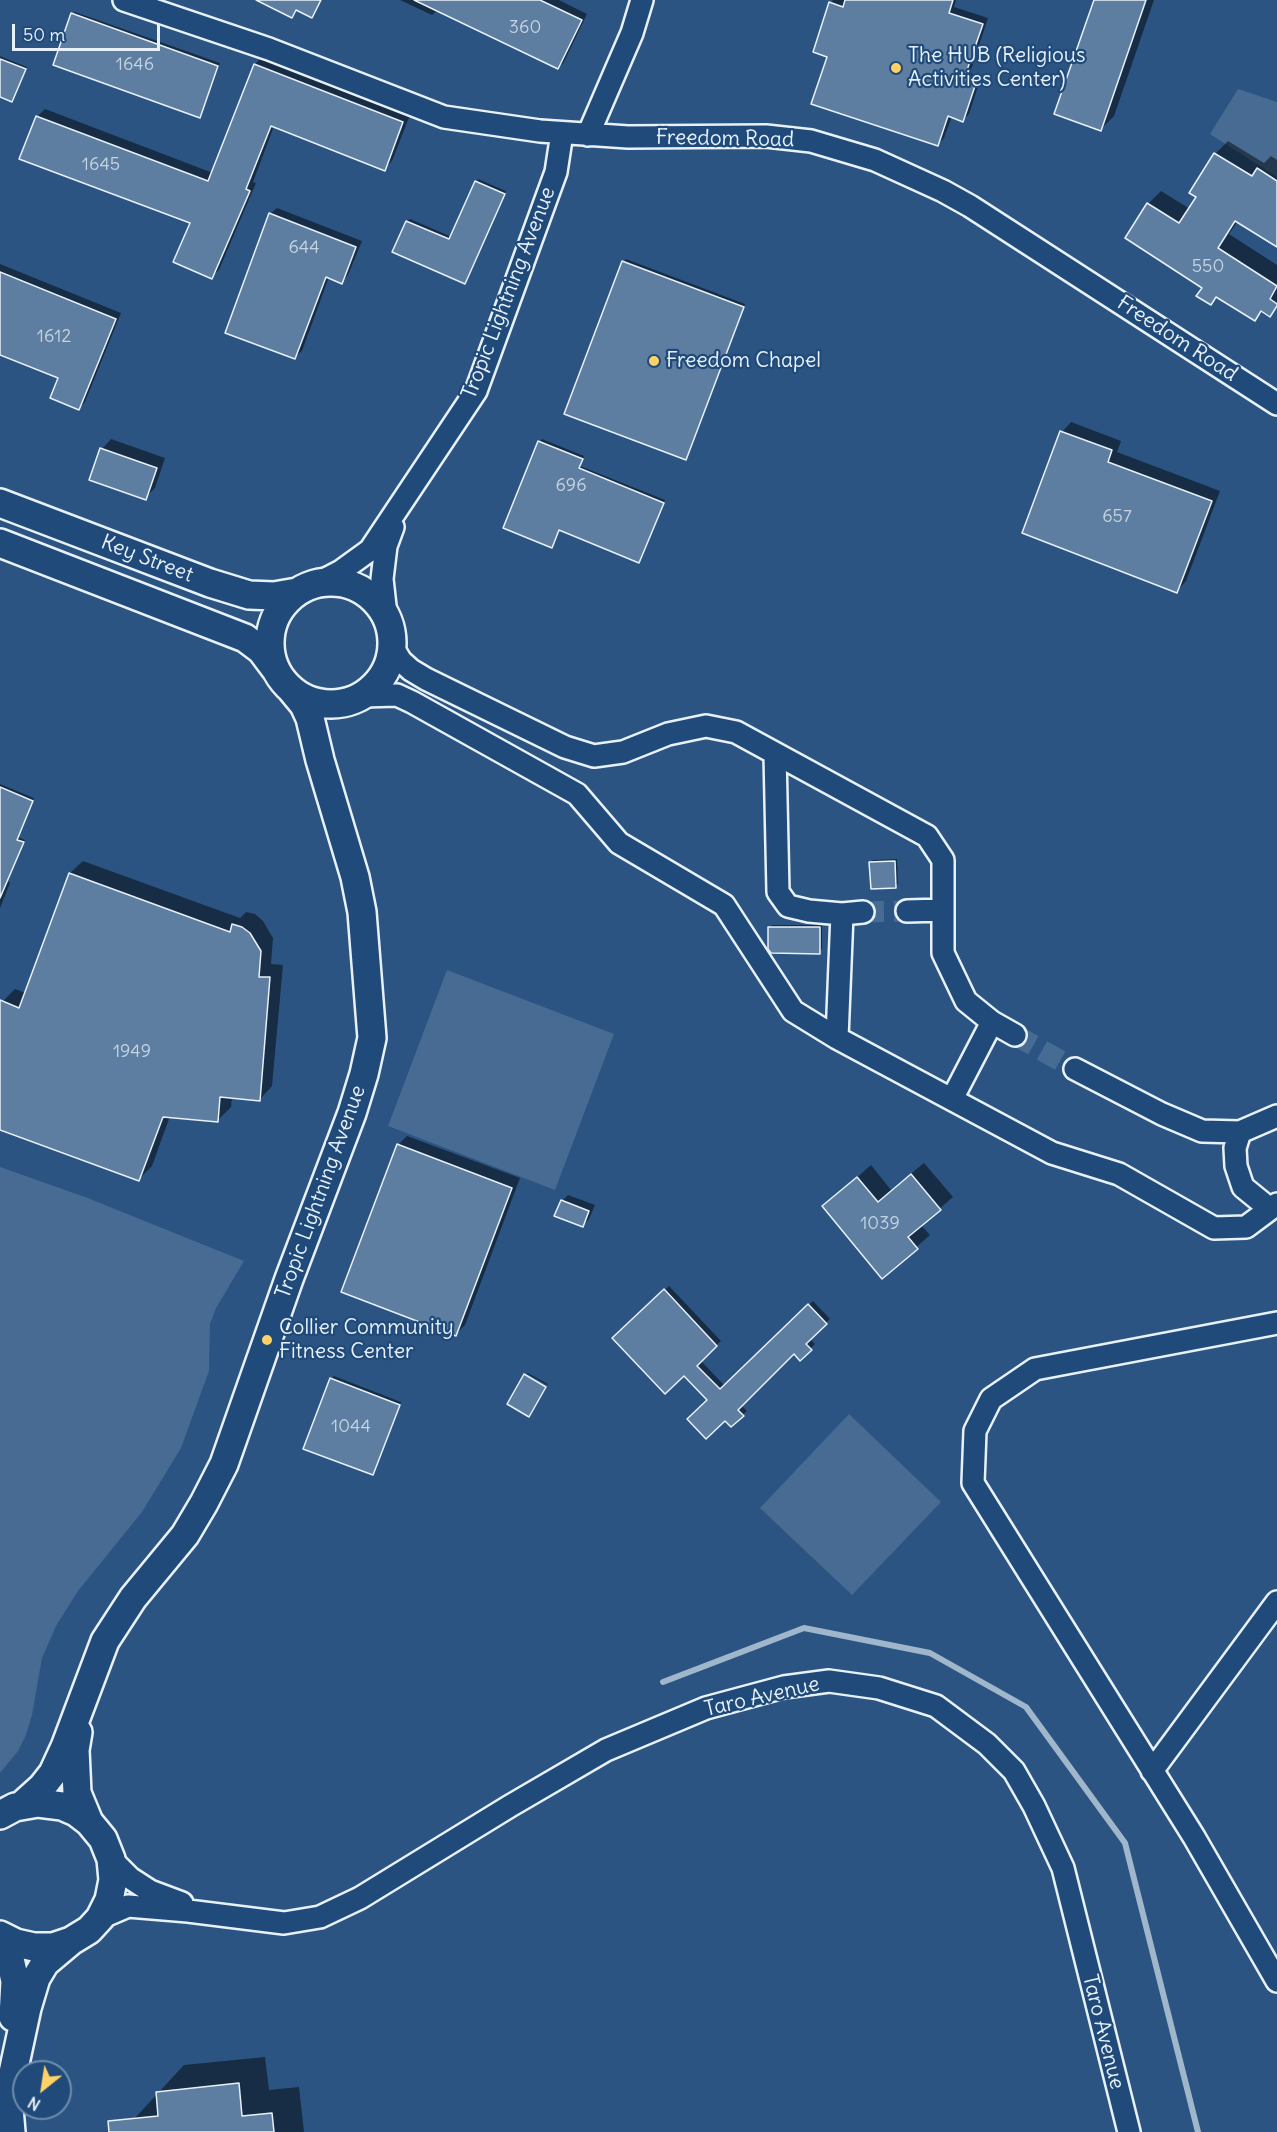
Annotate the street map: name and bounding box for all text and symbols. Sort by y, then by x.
scale bar [15,12,164,50]
house number: 360 [509,17,541,39]
text: 50 m [23,23,65,46]
place label: The HUB (Religious Activities Center) [908,43,1086,93]
house number: 1646 [116,54,154,76]
marker: The HUB (Religious Activities Center) [889,61,903,75]
street label: Freedom Road [656,125,794,153]
house number: 1645 [82,154,120,176]
street label: Tropic Lightning Avenue [457,183,561,403]
house number: 644 [288,237,320,259]
house number: 550 [1192,256,1224,278]
street label: Freedom Road [1112,291,1242,387]
house number: 1612 [37,326,71,348]
place label: Freedom Chapel [666,348,821,374]
marker: Freedom Chapel [647,354,661,368]
house number: 696 [555,475,587,497]
house number: 657 [1102,506,1132,528]
street label: Key Street [97,530,197,588]
house number: 1949 [113,1041,151,1063]
street label: Tropic Lightning Avenue [271,1082,371,1302]
house number: 1039 [860,1213,900,1235]
place label: Collier Community Fitness Center [279,1315,454,1365]
marker: Collier Community Fitness Center [260,1333,274,1347]
house number: 1044 [331,1416,371,1438]
street label: Taro Avenue [702,1672,822,1722]
street label: Taro Avenue [1077,1972,1129,2092]
north arrow [12,2060,72,2120]
text: N [24,2092,44,2115]

